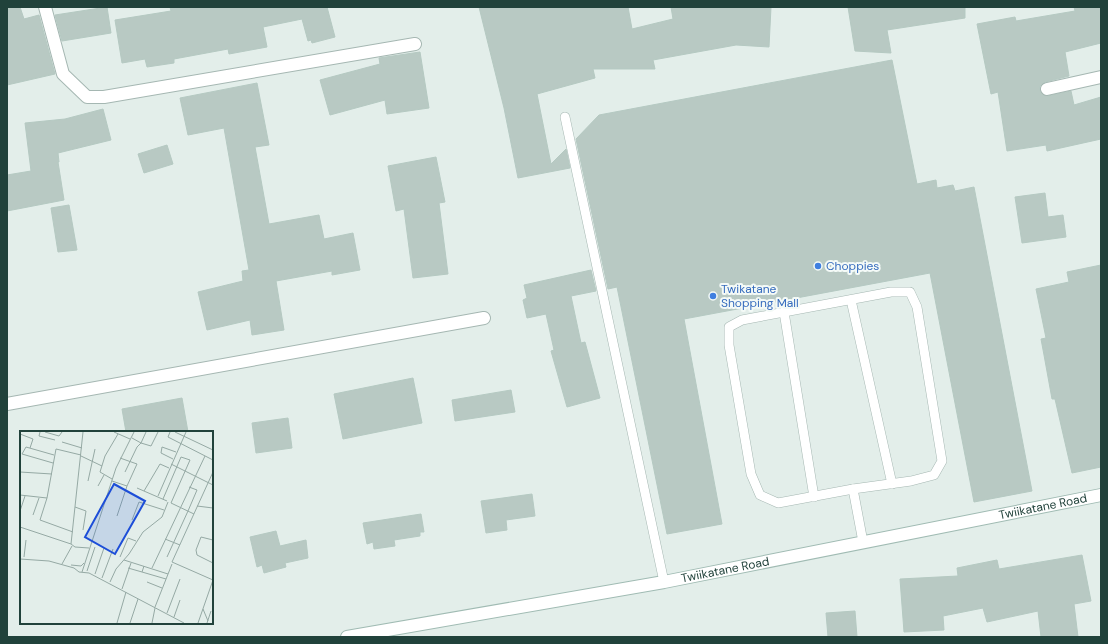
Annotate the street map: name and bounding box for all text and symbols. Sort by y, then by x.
place label: Choppies [826,258,879,274]
marker: Choppies [813,261,823,271]
place label: Twikatane Shopping Mall [721,281,799,311]
marker: Twikatane Shopping Mall [708,291,718,301]
inset map [20,431,213,624]
street label: Twiikatane Road [997,490,1088,523]
street label: Twiikatane Road [680,553,771,586]

